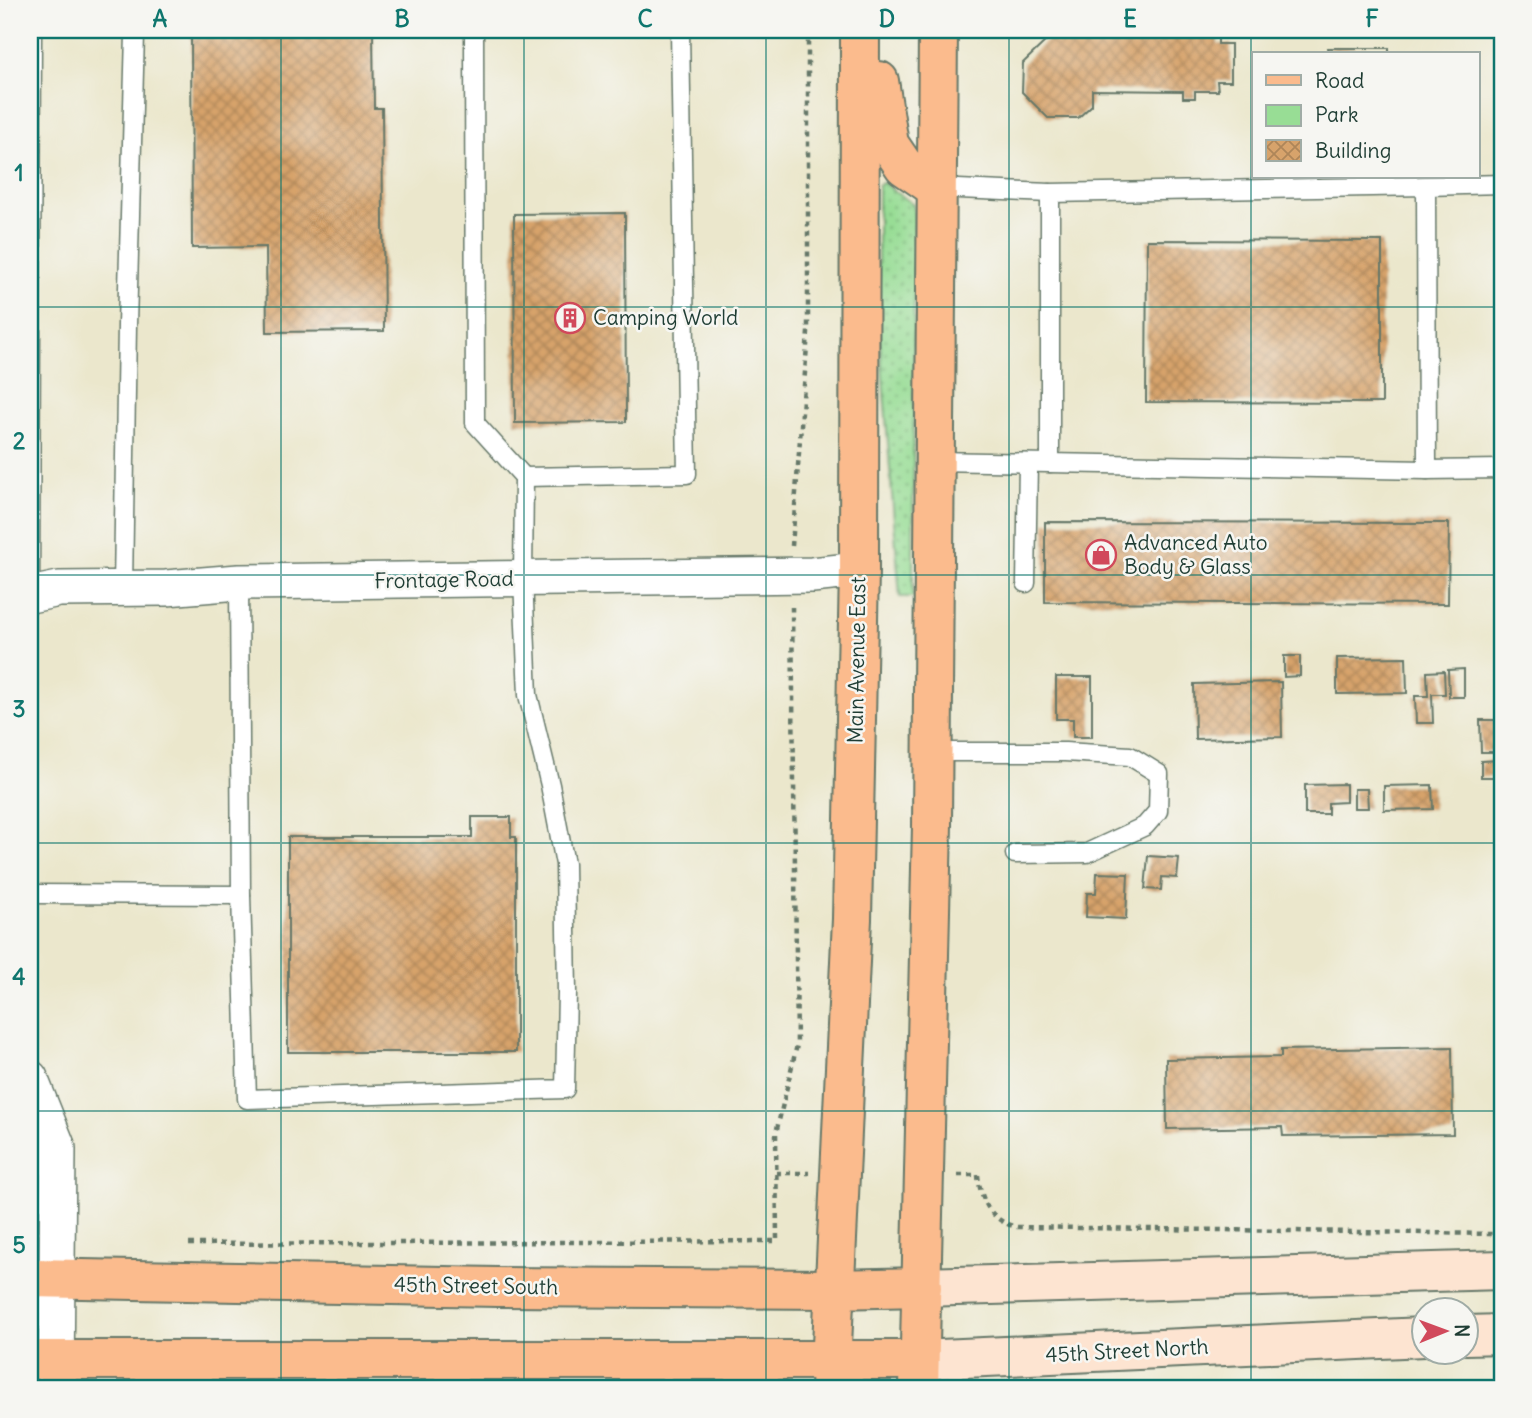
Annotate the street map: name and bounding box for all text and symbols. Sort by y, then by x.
text: A [153,4,168,33]
text: B [394,4,410,33]
text: C [637,4,653,33]
text: D [879,4,895,33]
text: E [1123,4,1137,33]
text: F [1365,4,1379,33]
legend [1252,52,1480,178]
text: Road [1315,67,1364,94]
text: Park [1315,101,1358,128]
text: Building [1315,137,1391,164]
text: 1 [14,158,24,187]
building icon: Camping World [553,301,587,335]
place label: Camping World [593,304,738,331]
text: 2 [13,426,26,455]
place label: Advanced Auto Body & Glass [1124,529,1268,580]
shop icon: Advanced Auto Body & Glass [1084,538,1118,572]
street label: Frontage Road [374,565,514,594]
street label: Main Avenue East [842,576,871,744]
text: 3 [12,694,26,723]
text: 4 [12,962,26,991]
text: 5 [12,1230,26,1259]
street label: 45th Street South [394,1271,558,1300]
north arrow [1410,1296,1480,1366]
text: N [1450,1324,1474,1337]
street label: 45th Street North [1045,1333,1209,1368]

